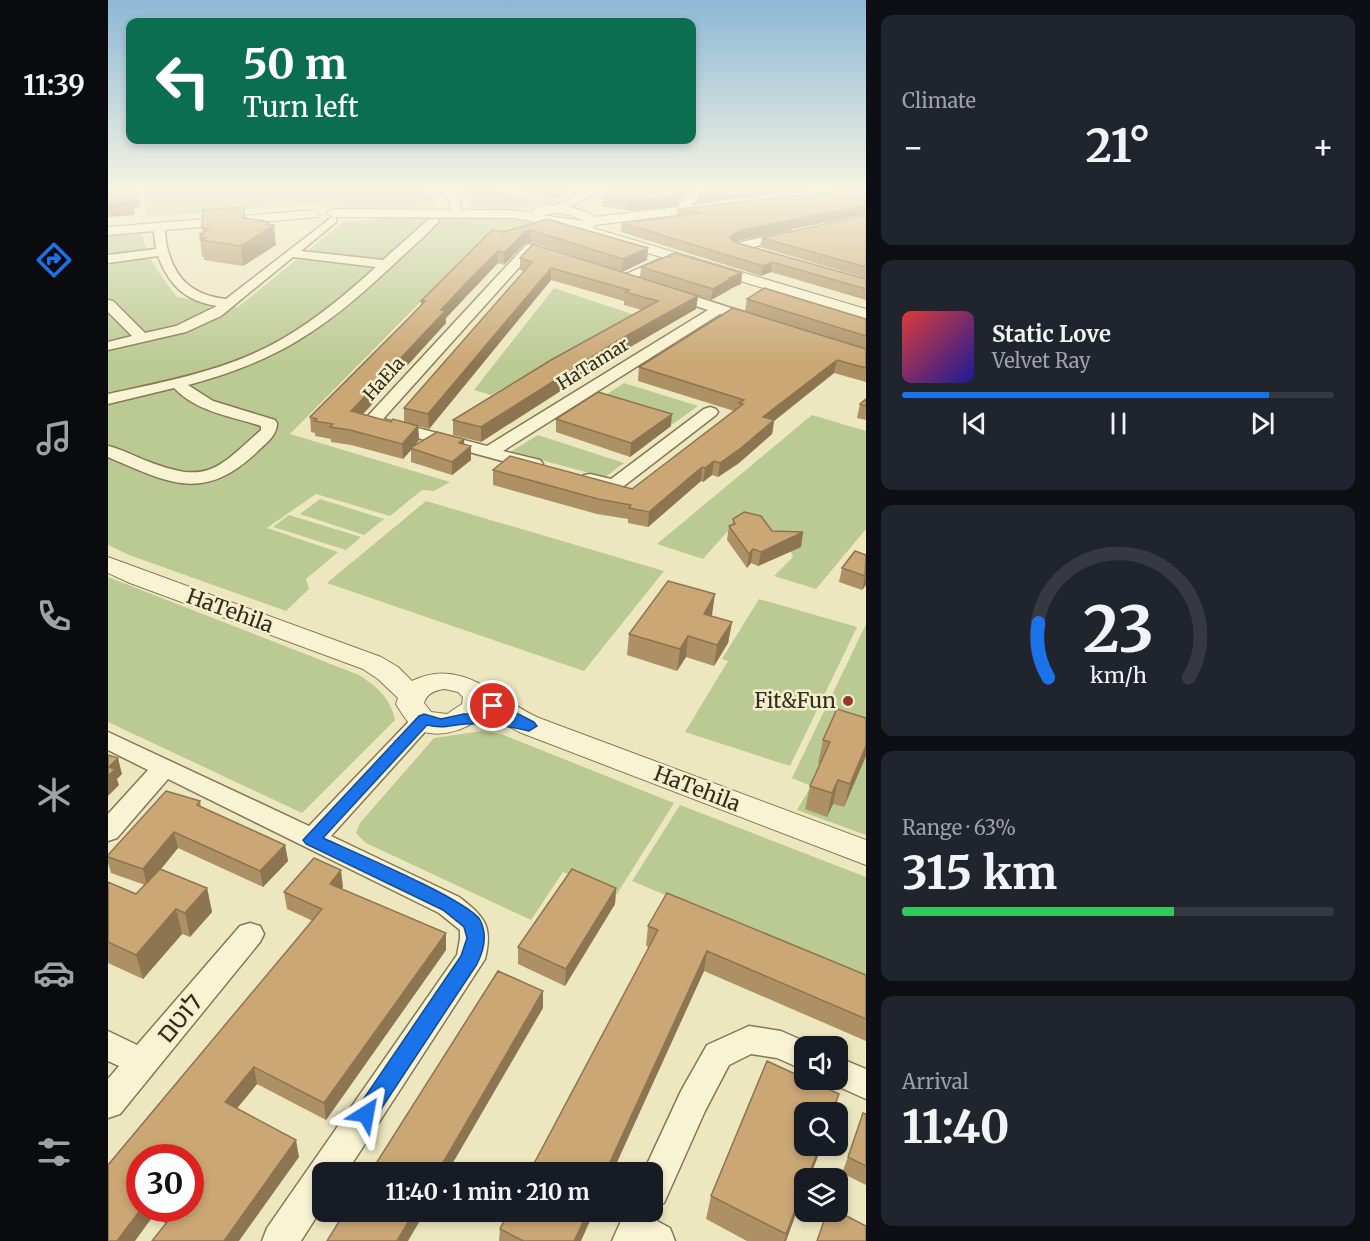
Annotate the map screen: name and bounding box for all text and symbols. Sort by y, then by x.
text: 50 m [243,38,347,90]
icon: left [144,42,222,120]
text: 11:39 [23,68,85,102]
text: Climate [902,88,976,113]
text: Turn left [243,90,358,124]
text: 21° [1085,118,1151,174]
text: − [902,127,924,168]
text: + [1312,127,1334,168]
icon: directions [33,239,75,281]
text: Static Love [992,320,1111,348]
street label: HaTamar [552,332,633,395]
text: Velvet Ray [992,348,1091,373]
street label: HaEla [358,352,409,405]
icon: previous [958,407,991,440]
icon: pause [1102,407,1135,440]
icon: next [1246,407,1279,440]
icon: music [33,417,75,459]
street label: HaTehila [183,582,277,639]
text: 23 [1083,591,1153,669]
icon: phone [33,595,75,637]
text: km/h [1090,662,1146,689]
pin [467,680,518,731]
place label: Fit&Fun [754,687,836,714]
icon: arrive [476,689,509,722]
marker: Fit&Fun [841,694,855,708]
street label: HaTehila [650,760,744,817]
icon: climate [33,774,75,816]
text: Range · 63% [902,815,1016,840]
text: 315 km [902,845,1057,901]
icon: car [33,952,75,994]
street label: לוטם [148,986,209,1049]
map controls [794,1036,848,1222]
button: sound [794,1036,848,1090]
text: Arrival [902,1069,969,1094]
position arrow [334,1082,398,1146]
text: 11:40 [902,1099,1010,1155]
button: search [794,1102,848,1156]
icon: filters [33,1131,75,1173]
speed limit sign: 30 [126,1144,204,1222]
button: layers [794,1168,848,1222]
text: 11:40 · 1 min · 210 m [385,1178,590,1206]

